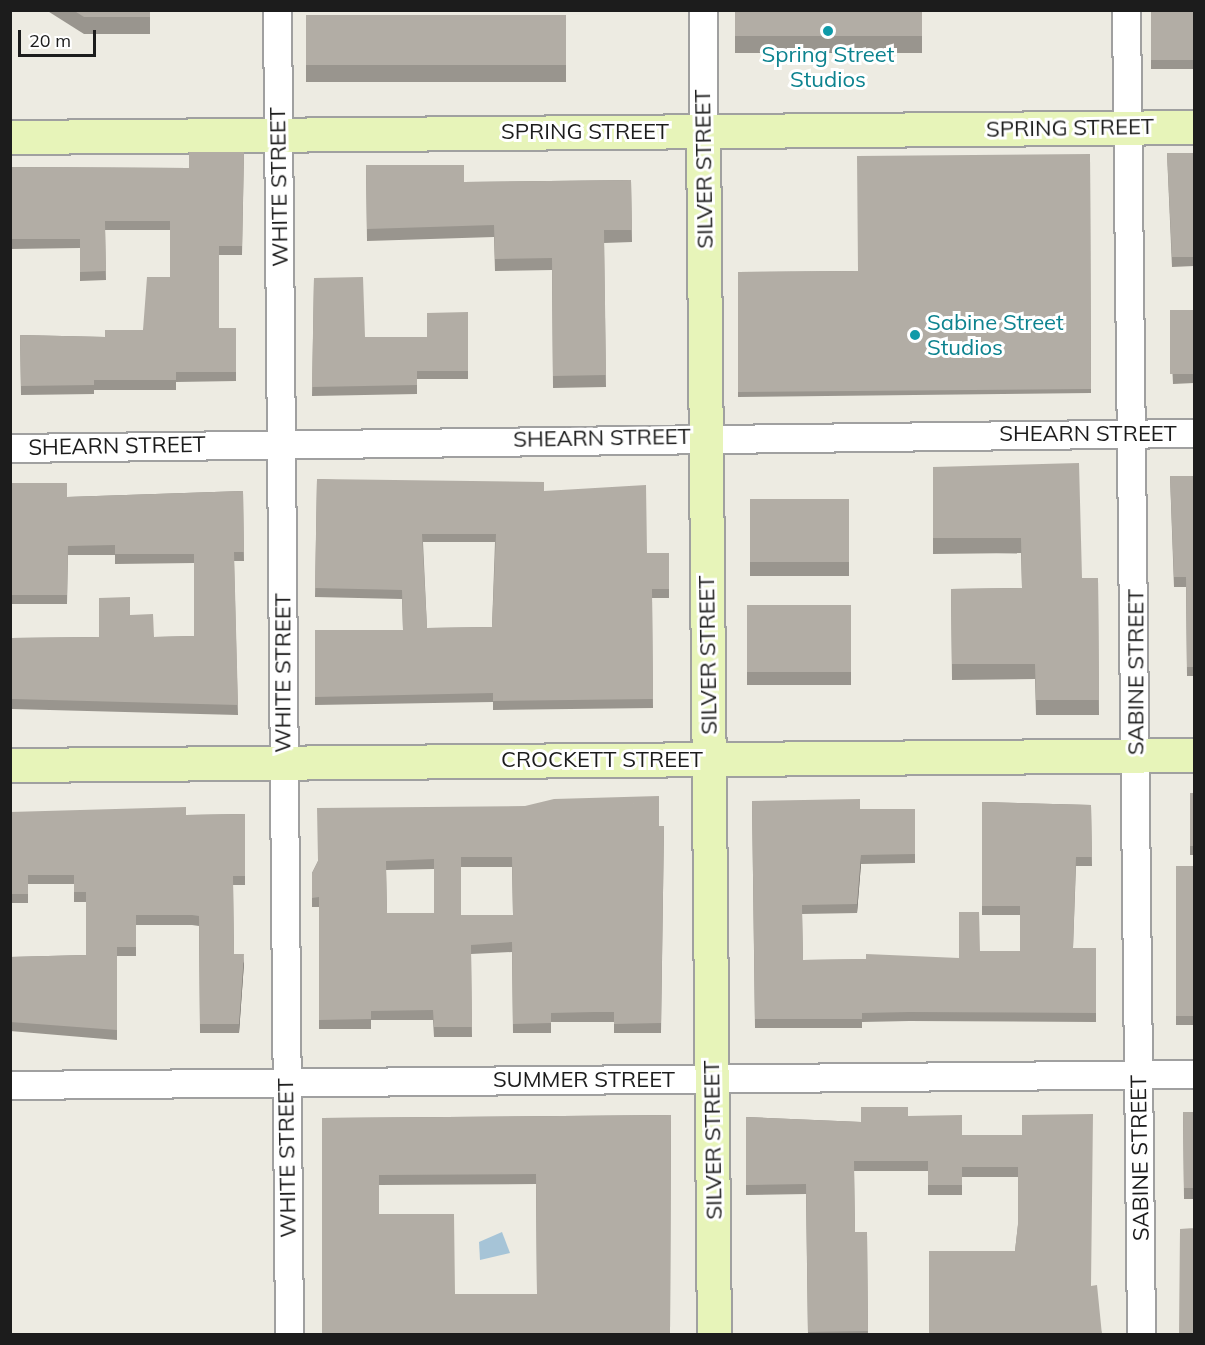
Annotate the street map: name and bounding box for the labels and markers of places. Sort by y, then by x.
marker: Spring Street Studios [821,24,835,38]
place label: Spring Street Studios [762,41,894,92]
place label: Sabine Street Studios [927,309,1064,360]
marker: Sabine Street Studios [908,328,922,342]

